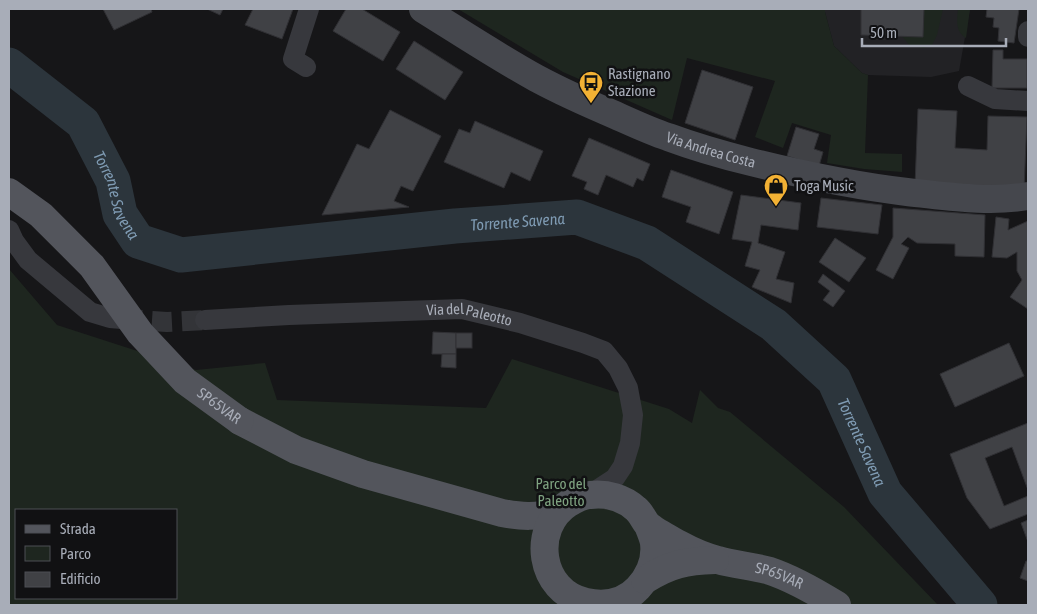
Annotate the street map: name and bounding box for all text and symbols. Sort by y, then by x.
scale bar [862,15,1006,47]
text: 50 m [870,24,897,41]
place label: Rastignano Stazione [608,65,671,99]
bus stop icon: Rastignano Stazione [578,70,604,104]
street label: Via Andrea Costa [664,128,757,171]
water label: Torrente Savena [90,148,143,243]
shop icon: Toga Music [763,173,789,207]
place label: Toga Music [794,177,854,194]
water label: Torrente Savena [470,209,566,234]
street label: Via del Paleotto [426,300,514,329]
street label: SP65VAR [194,384,245,427]
water label: Torrente Savena [834,395,890,489]
park label: Parco del Paleotto [535,475,587,509]
legend [15,509,178,599]
text: Strada [60,520,96,537]
text: Parco [60,545,91,562]
street label: SP65VAR [754,559,807,592]
text: Edificio [60,570,101,587]

